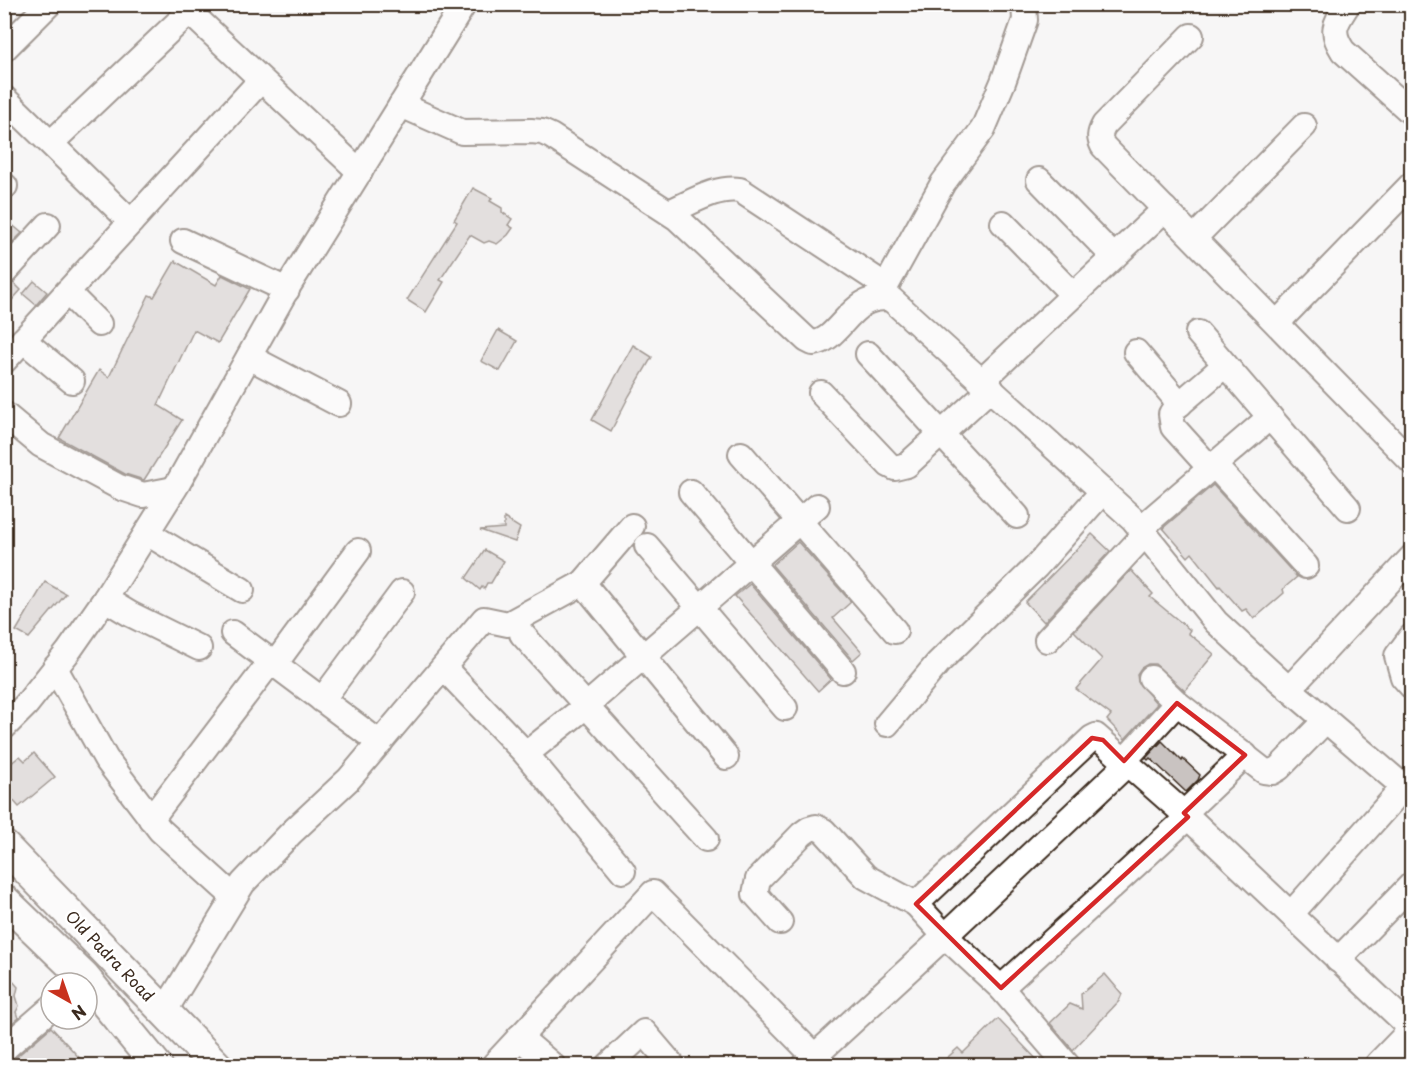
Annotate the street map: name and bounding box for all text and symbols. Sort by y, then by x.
street label: Old Padra Road [61,904,161,1006]
north arrow [39,971,99,1031]
text: N [67,1000,92,1027]

